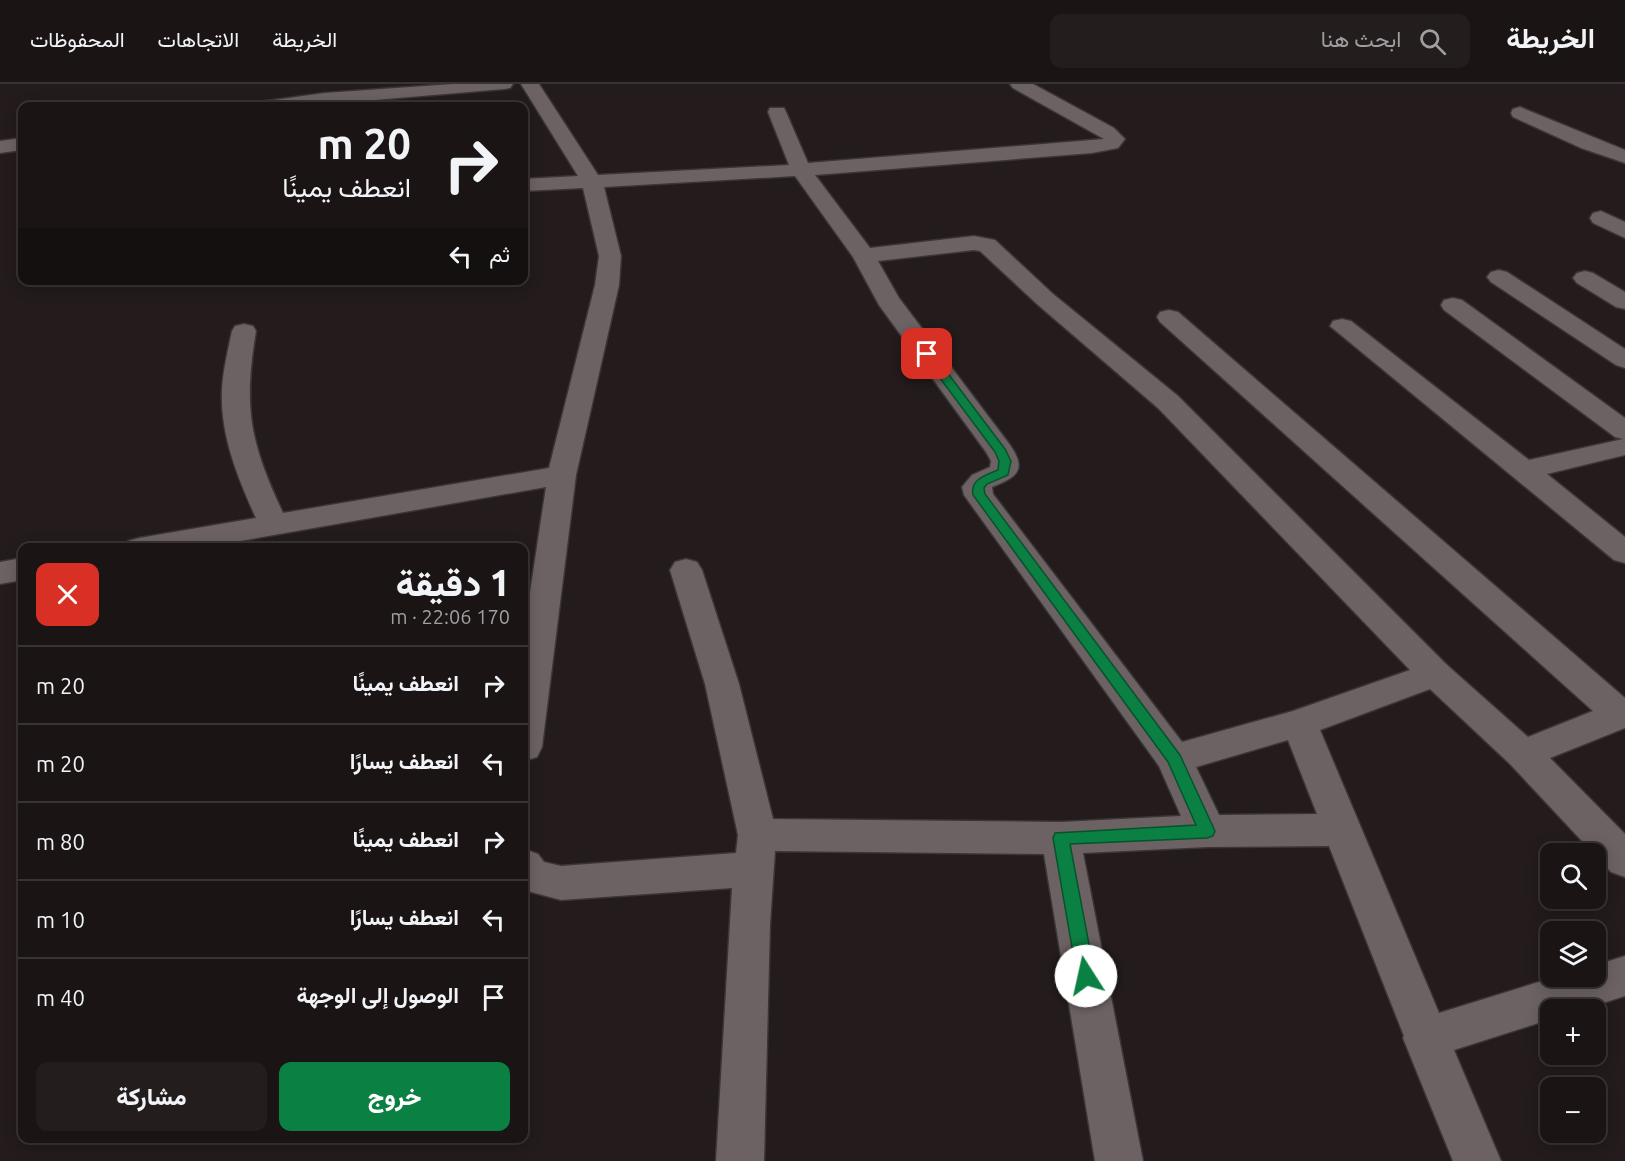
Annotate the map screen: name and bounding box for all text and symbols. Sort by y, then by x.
search box [1050,14,1470,68]
text: الخريطة [1506,22,1595,53]
icon: search [1416,25,1449,58]
text: ابحث هنا [1321,26,1401,51]
text: المحفوظات [30,27,125,51]
text: الاتجاهات [158,27,239,51]
text: الخريطة [272,27,337,51]
text: 20 m [317,120,411,167]
icon: right [432,126,510,204]
text: انعطف يمينًا [282,172,411,202]
icon: left [444,240,477,273]
text: ثم [489,241,510,266]
pin [901,328,952,379]
icon: arrive [910,337,943,370]
text: 1 دقيقة [396,562,510,603]
button: close [36,563,99,626]
text: 170 m · 22:06 [390,605,510,628]
icon: right [477,669,510,702]
text: انعطف يمينًا [352,670,459,695]
text: 20 m [36,673,85,698]
icon: left [477,747,510,780]
text: انعطف يسارًا [350,748,459,773]
text: 20 m [36,751,85,776]
icon: right [477,825,510,858]
text: انعطف يمينًا [352,826,459,851]
text: 80 m [36,829,85,854]
map controls [1540,843,1606,1143]
button: search [1540,843,1606,909]
icon: left [477,903,510,936]
text: انعطف يسارًا [350,904,459,929]
text: 10 m [36,907,85,932]
button: layers [1540,921,1606,987]
position arrow [1054,944,1118,1008]
icon: arrive [477,981,510,1014]
text: الوصول إلى الوجهة [296,982,459,1007]
text: 40 m [36,985,85,1010]
button: + [1540,999,1606,1065]
button: مشاركة [36,1062,267,1131]
button: خروج [279,1062,510,1131]
button: − [1540,1077,1606,1143]

